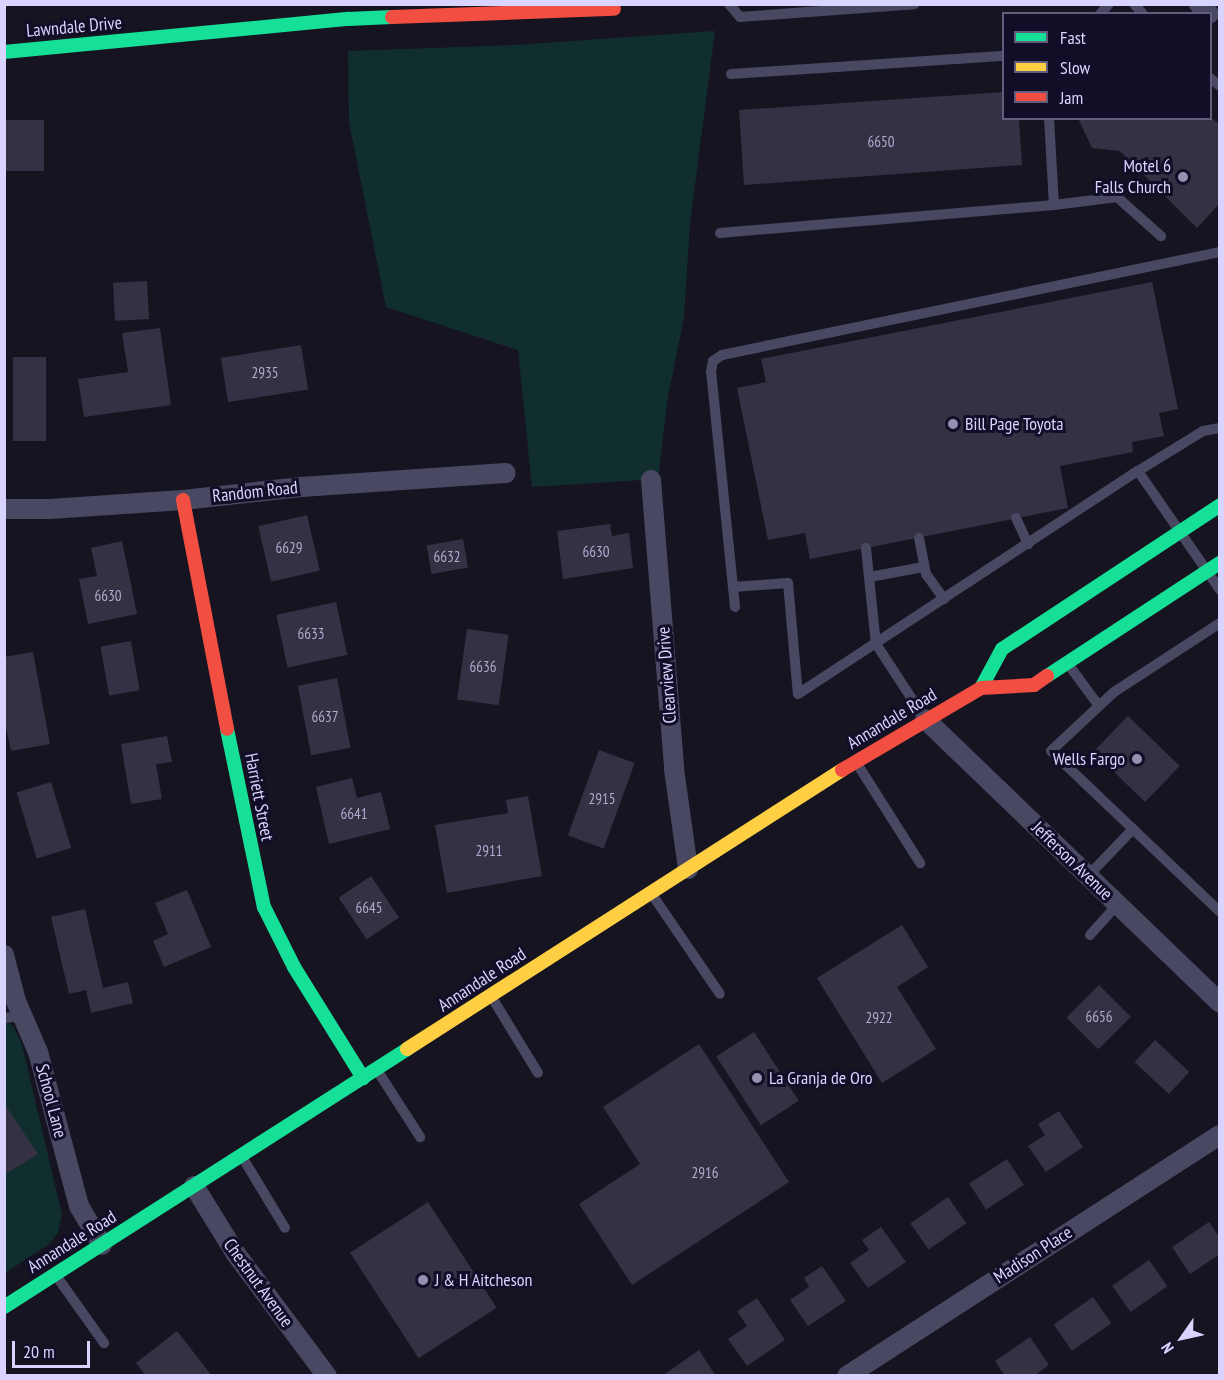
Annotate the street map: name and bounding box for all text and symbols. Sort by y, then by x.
street label: Lawndale Drive [25,12,123,42]
legend [1002,12,1212,120]
text: Fast [1060,26,1086,49]
text: Slow [1060,56,1090,79]
text: Jam [1060,86,1083,109]
house number: 6650 [868,133,894,151]
place label: Motel 6 Falls Church [1095,156,1171,198]
marker: Motel 6 Falls Church [1176,170,1190,184]
house number: 2935 [252,364,278,382]
place label: Bill Page Toyota [965,413,1064,435]
marker: Bill Page Toyota [946,417,960,431]
street label: Random Road [211,477,299,507]
house number: 6629 [276,539,302,557]
house number: 6630 [583,543,609,561]
house number: 6632 [434,548,460,566]
house number: 6630 [95,587,121,605]
house number: 6633 [298,625,324,643]
street label: Clearview Drive [653,626,681,724]
house number: 6636 [470,658,496,676]
street label: Annandale Road [843,684,941,754]
house number: 6637 [312,708,338,726]
place label: Wells Fargo [1053,748,1125,770]
street label: Harriett Street [240,751,278,843]
marker: Wells Fargo [1130,752,1144,766]
house number: 2915 [589,790,615,808]
house number: 6641 [341,805,367,823]
street label: Jefferson Avenue [1027,817,1117,905]
house number: 2911 [476,842,502,860]
house number: 6645 [356,899,382,917]
street label: Annandale Road [434,944,530,1016]
house number: 6656 [1086,1008,1112,1026]
house number: 2922 [866,1009,892,1027]
street label: School Lane [31,1062,71,1140]
place label: La Granja de Oro [769,1067,873,1089]
marker: La Granja de Oro [750,1071,764,1085]
house number: 2916 [692,1164,718,1182]
street label: Annandale Road [24,1206,120,1278]
street label: Madison Place [990,1222,1076,1288]
street label: Chestnut Avenue [219,1234,297,1332]
place label: J & H Aitcheson [435,1269,533,1291]
marker: J & H Aitcheson [416,1273,430,1287]
north arrow [1152,1308,1212,1368]
scale bar [15,1329,93,1367]
text: N [1156,1339,1178,1357]
text: 20 m [23,1340,55,1363]

